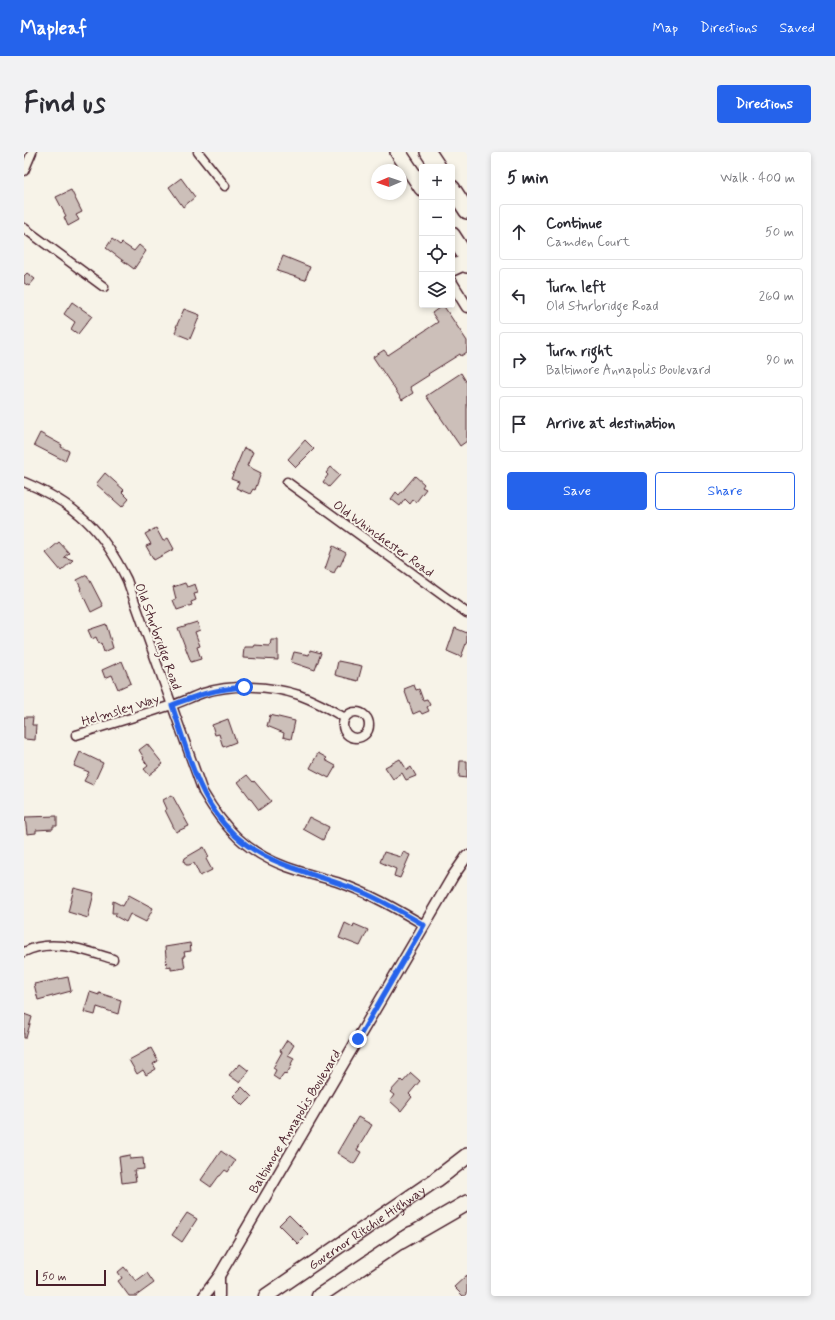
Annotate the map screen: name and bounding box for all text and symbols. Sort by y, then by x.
text: Mapleaf [20,16,87,41]
text: Map [652,19,678,37]
text: Directions [700,19,758,37]
text: Saved [780,19,815,37]
button: Directions [717,85,811,123]
text: Find us [24,86,105,123]
north arrow [371,164,407,200]
map controls [419,164,455,308]
button: + [419,164,455,200]
text: 5 min [507,167,549,189]
text: Walk · 400 m [720,170,795,187]
button: − [419,200,455,236]
text: Continue [546,214,602,234]
icon: ahead [508,221,530,243]
text: 50 m [765,224,794,241]
text: Camden Court [546,234,630,251]
button: locate [419,236,455,272]
button: layers [419,272,455,308]
text: Turn left [546,278,606,298]
icon: left [508,285,530,307]
text: 260 m [759,288,794,305]
text: Old Sturbridge Road [546,298,658,315]
text: Turn right [546,342,613,362]
icon: right [508,349,530,371]
text: 90 m [766,352,794,369]
text: Baltimore Annapolis Boulevard [546,362,711,379]
icon: arrive [508,413,530,435]
text: Arrive at destination [546,414,675,434]
button: Save [507,472,647,510]
button: Share [655,472,795,510]
street label: Old Whinchester Road [329,497,437,582]
street label: Old Sturbridge Road [128,581,185,693]
route start [235,678,253,696]
street label: Helmsley Way [79,690,162,730]
route end [349,1030,367,1048]
street label: Baltimore Annapolis Boulevard [246,1047,345,1197]
street label: Governor Ritchie Highway [306,1182,430,1274]
scale bar [36,1268,106,1287]
text: 50 m [42,1270,67,1284]

